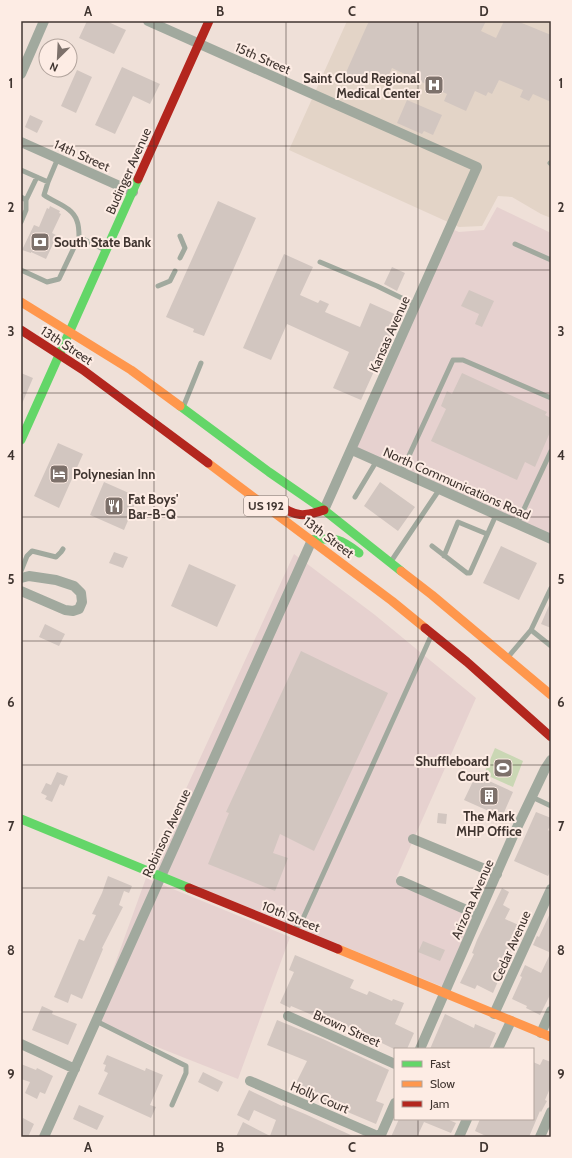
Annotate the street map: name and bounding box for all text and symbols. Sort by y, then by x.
text: A [84,3,93,19]
text: B [216,3,224,19]
text: C [348,3,356,19]
text: D [479,3,489,19]
north arrow [38,38,78,78]
street label: 15th Street [233,39,294,78]
text: N [48,59,60,75]
place label: Saint Cloud Regional Medical Center [303,70,421,101]
hospital icon: Saint Cloud Regional Medical Center [423,74,445,96]
text: 1 [9,75,13,91]
text: 1 [559,75,563,91]
street label: Budinger Avenue [102,125,154,217]
street label: 14th Street [52,136,113,175]
text: 2 [8,199,15,215]
text: 2 [558,199,565,215]
bank icon: South State Bank [29,231,51,253]
place label: South State Bank [54,234,152,250]
street label: Kansas Avenue [365,293,413,375]
street label: 13th Street [38,322,97,368]
text: 3 [7,323,15,339]
text: 3 [557,323,565,339]
street label: North Communications Road [381,443,533,523]
text: 4 [7,447,15,463]
text: 4 [557,447,565,463]
hotel icon: Polynesian Inn [48,463,70,485]
place label: Polynesian Inn [73,466,155,482]
place label: Fat Boys' Bar-B-Q [128,491,178,522]
restaurant icon: Fat Boys' Bar-B-Q [103,495,125,517]
road number: US 192 [244,496,288,516]
street label: 13th Street [301,513,358,562]
text: 5 [8,571,15,587]
text: 5 [558,571,565,587]
text: 6 [7,694,15,710]
text: 6 [557,694,565,710]
place label: Shuffleboard Court [415,753,490,784]
sports icon: Shuffleboard Court [492,757,514,779]
building icon: The Mark MHP Office [478,785,500,807]
street label: Robinson Avenue [138,786,194,880]
place label: The Mark MHP Office [456,808,522,839]
text: 7 [8,818,15,834]
text: 7 [558,818,565,834]
street label: Arizona Avenue [447,856,497,941]
street label: 10th Street [260,897,323,935]
street label: Cedar Avenue [488,908,534,984]
text: 8 [7,942,15,958]
text: 8 [557,942,565,958]
street label: Brown Street [311,1006,384,1050]
legend [394,1048,534,1120]
text: Fast [430,1056,450,1071]
text: 9 [7,1066,15,1082]
text: 9 [557,1066,565,1082]
text: Slow [430,1076,455,1091]
street label: Holly Court [288,1078,352,1117]
text: Jam [429,1096,449,1111]
text: A [84,1139,93,1155]
text: B [216,1139,224,1155]
text: C [348,1139,356,1155]
text: D [479,1139,489,1155]

